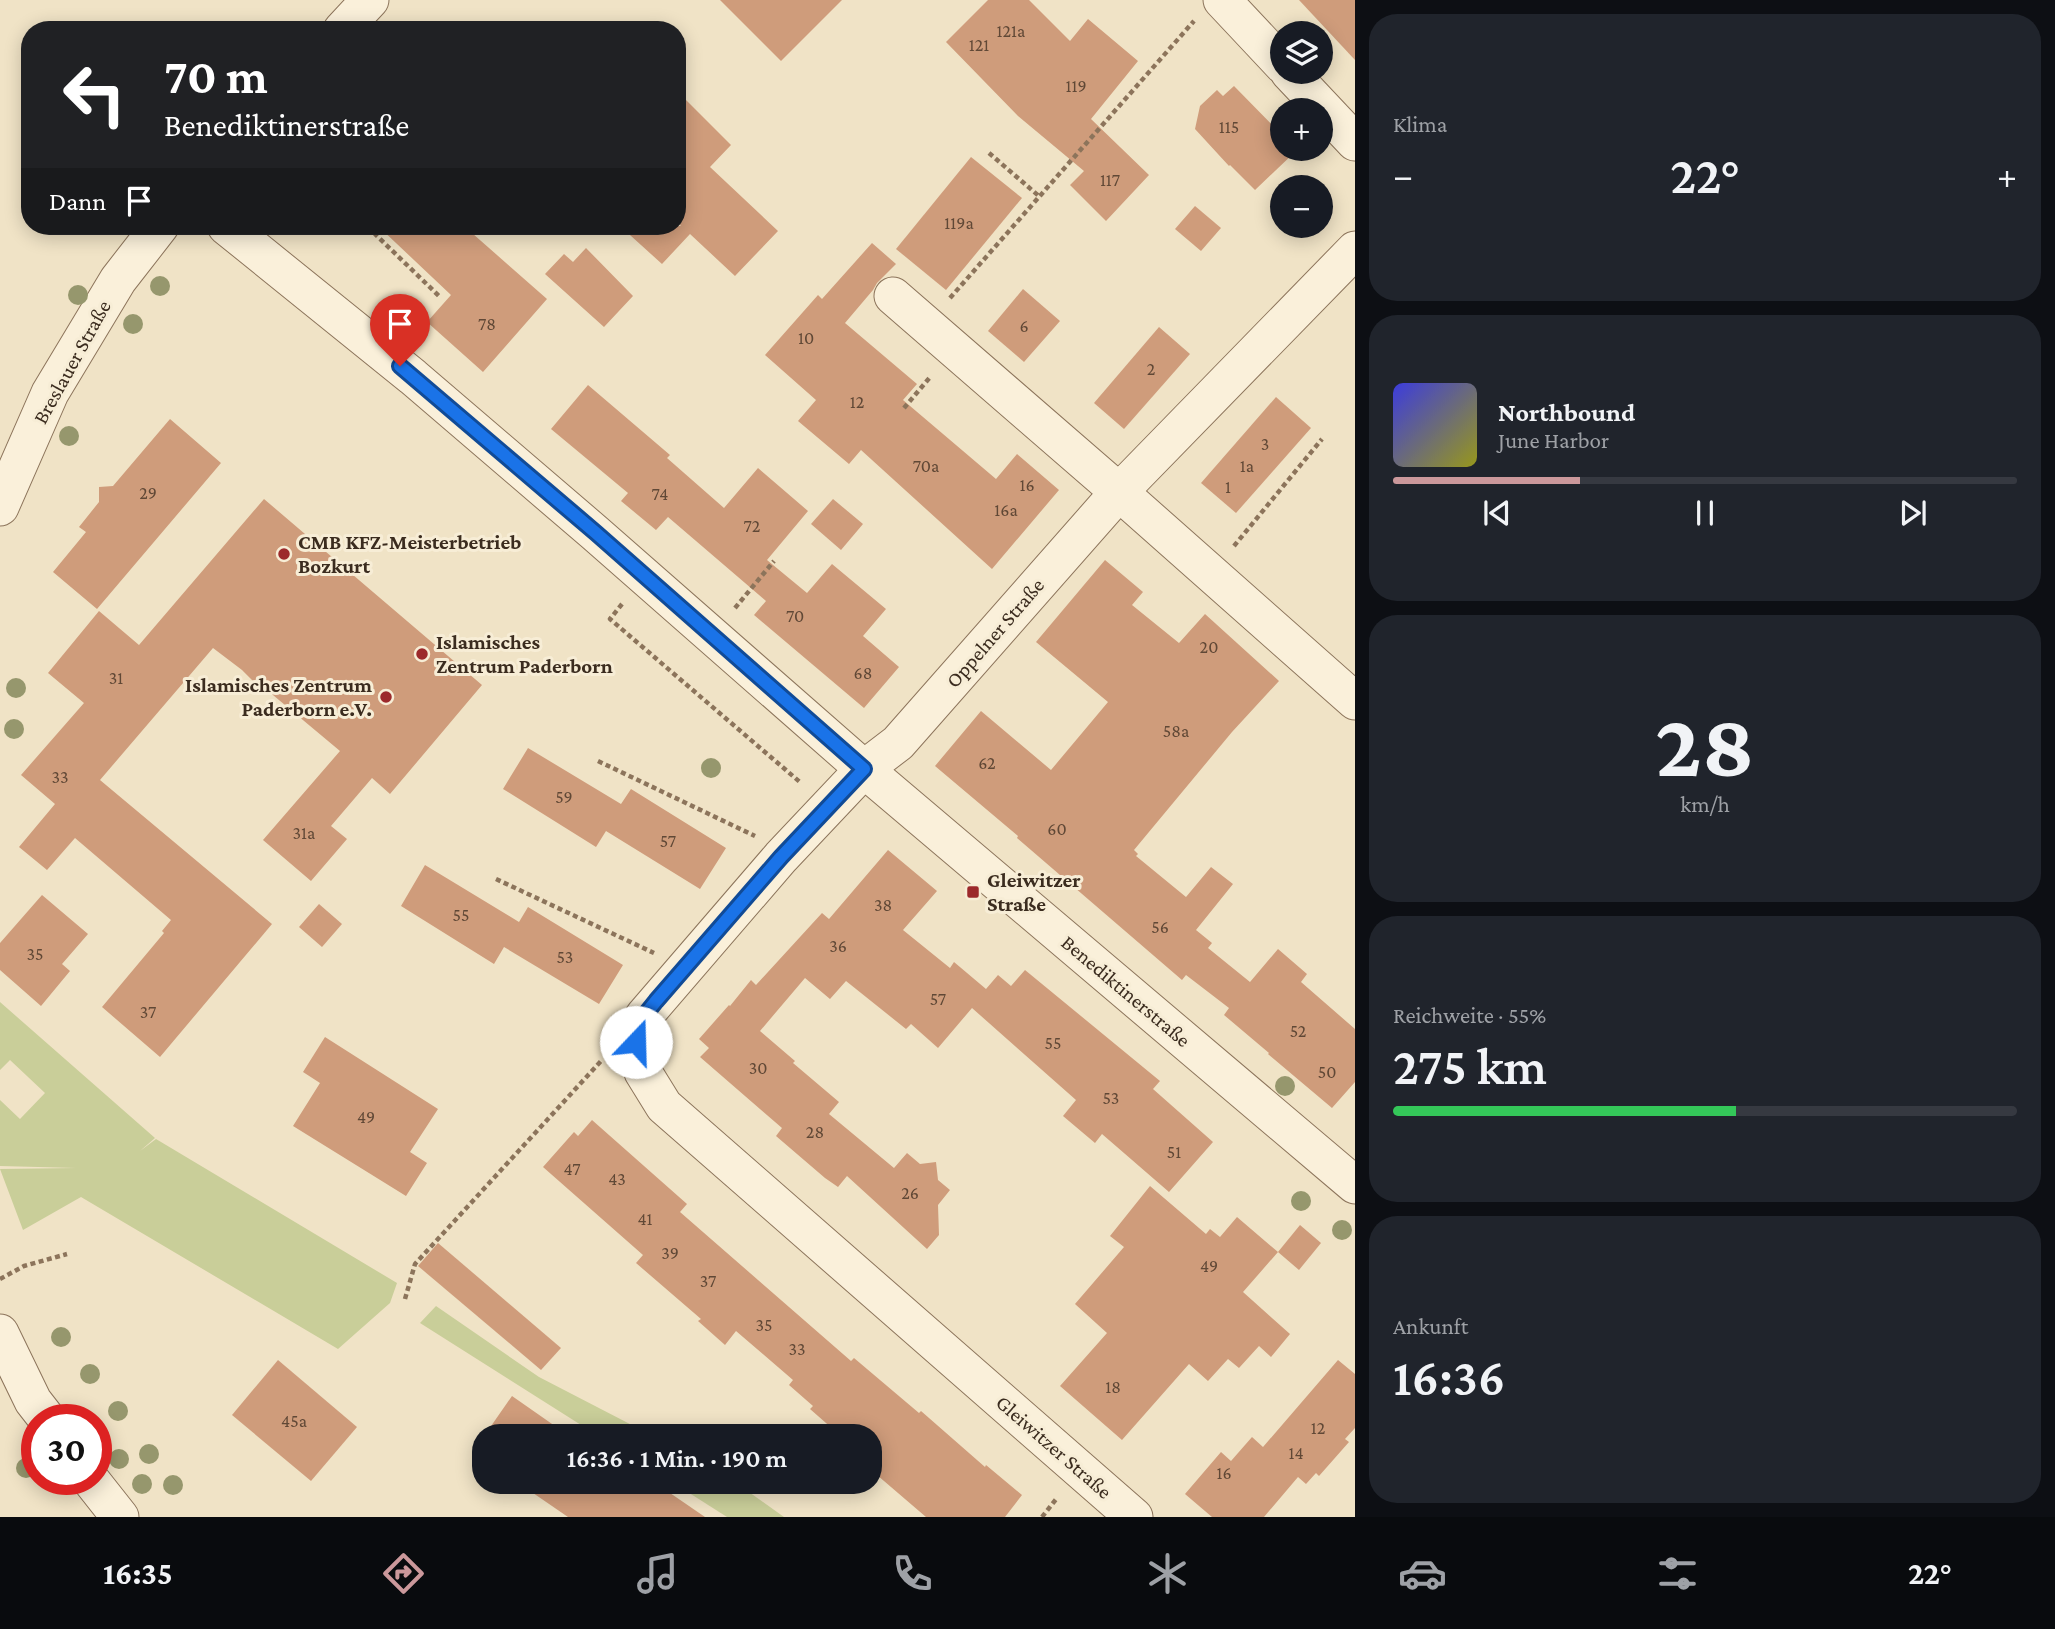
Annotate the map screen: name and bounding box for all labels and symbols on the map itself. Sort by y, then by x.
house number: 121a [997,21,1025,41]
house number: 121 [969,35,989,55]
house number: 119 [1065,76,1087,96]
house number: 115 [1219,117,1239,137]
house number: 117 [1100,170,1120,190]
house number: 119a [944,213,974,233]
pin [370,294,430,366]
street label: Breslauer Straße [28,296,116,428]
house number: 78 [478,314,496,334]
house number: 6 [1019,316,1029,336]
house number: 10 [798,328,814,348]
house number: 2 [1147,359,1155,379]
house number: 12 [850,392,864,412]
house number: 3 [1261,434,1269,454]
house number: 70a [913,456,939,476]
house number: 1a [1240,456,1254,476]
house number: 16 [1019,475,1035,495]
house number: 1 [1225,477,1231,497]
house number: 29 [139,483,157,503]
house number: 74 [652,484,668,504]
house number: 16a [994,500,1018,520]
house number: 72 [744,516,760,536]
place label: CMB KFZ-Meisterbetrieb Bozkurt [298,530,522,578]
marker: CMB KFZ-Meisterbetrieb Bozkurt [276,546,292,562]
street label: Oppelner Straße [941,573,1049,693]
house number: 70 [786,606,804,626]
place label: Islamisches Zentrum Paderborn [436,630,613,678]
house number: 20 [1200,637,1218,657]
marker: Islamisches Zentrum Paderborn [414,646,430,662]
house number: 68 [854,663,872,683]
house number: 31 [109,668,123,688]
place label: Islamisches Zentrum Paderborn e.V. [185,673,372,721]
marker: Islamisches Zentrum Paderborn e.V. [378,689,394,705]
house number: 58a [1163,721,1189,741]
house number: 62 [978,753,996,773]
house number: 33 [52,767,69,787]
house number: 59 [555,787,573,807]
house number: 60 [1047,819,1067,839]
house number: 31a [293,823,315,843]
house number: 57 [660,831,676,851]
place label: Gleiwitzer Straße [987,868,1081,916]
marker: Gleiwitzer Straße [965,884,981,900]
house number: 38 [874,895,892,915]
house number: 55 [453,905,469,925]
house number: 56 [1151,917,1169,937]
street label: Benediktinerstraße [1057,930,1195,1052]
house number: 36 [829,936,847,956]
house number: 35 [26,944,44,964]
house number: 53 [557,947,573,967]
house number: 57 [930,989,946,1009]
house number: 37 [140,1002,156,1022]
position arrow [599,1005,673,1079]
house number: 52 [1290,1021,1306,1041]
house number: 55 [1045,1033,1061,1053]
house number: 30 [749,1058,767,1078]
house number: 50 [1318,1062,1336,1082]
house number: 53 [1103,1088,1119,1108]
house number: 49 [357,1107,375,1127]
house number: 28 [806,1122,824,1142]
house number: 51 [1167,1142,1181,1162]
house number: 47 [563,1159,581,1179]
house number: 43 [608,1169,626,1189]
house number: 26 [901,1183,919,1203]
house number: 41 [637,1209,653,1229]
house number: 39 [661,1243,679,1263]
house number: 49 [1200,1256,1218,1276]
house number: 37 [700,1271,716,1291]
house number: 35 [755,1315,773,1335]
house number: 33 [789,1339,806,1359]
house number: 18 [1105,1377,1121,1397]
street label: Gleiwitzer Straße [991,1390,1117,1504]
speed limit sign: 30 [21,1404,112,1495]
house number: 45a [281,1411,307,1431]
house number: 12 [1311,1418,1325,1438]
house number: 14 [1288,1443,1304,1463]
house number: 16 [1216,1463,1232,1483]

